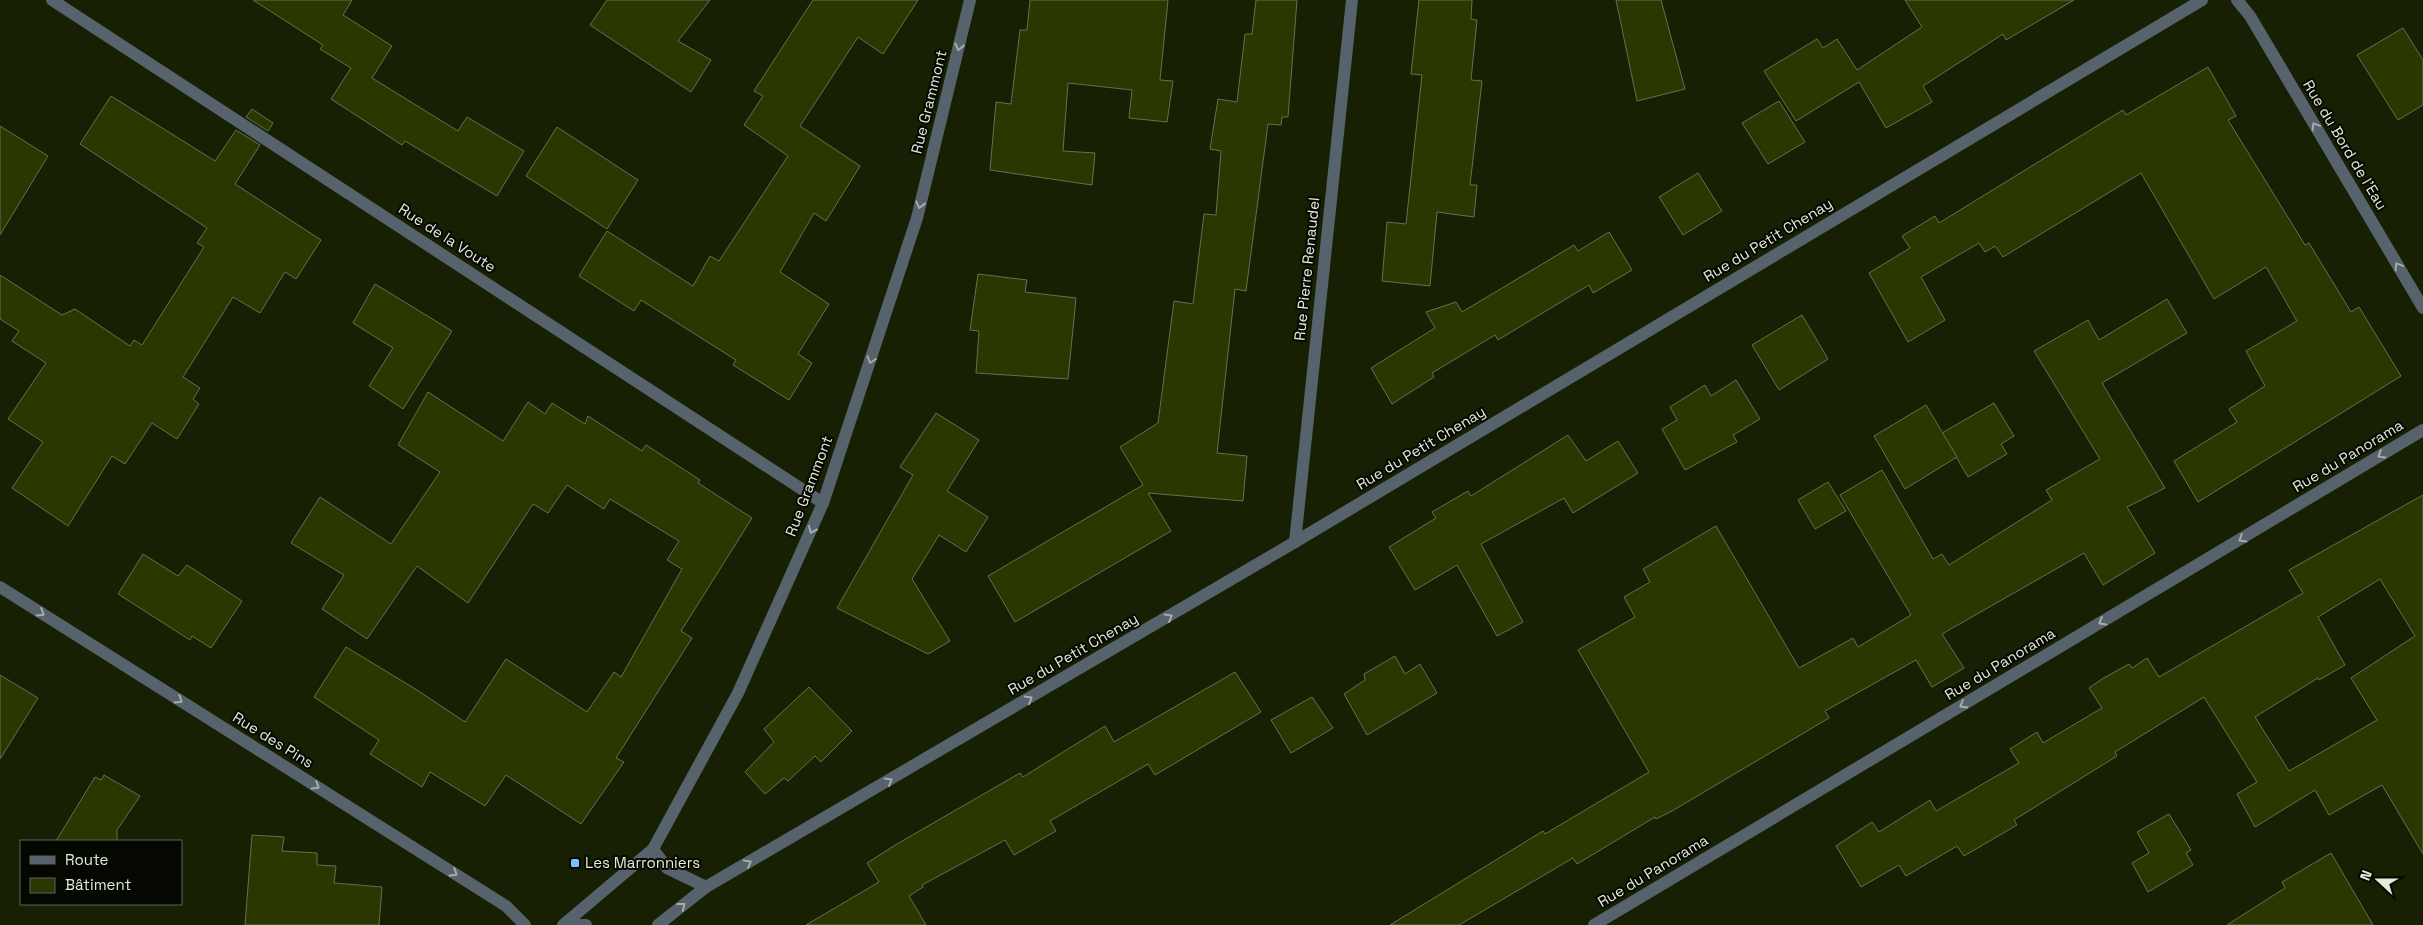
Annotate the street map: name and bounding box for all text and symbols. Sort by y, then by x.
one-way arrow [954,43,965,52]
street label: Rue Grammont [906,48,951,156]
street label: Rue du Bord de l'Eau [2299,76,2392,213]
one-way arrow [2311,123,2321,132]
street label: Rue du Petit Chenay [1700,194,1836,286]
street label: Rue Pierre Renaudel [1290,196,1323,342]
street label: Rue de la Voute [395,199,500,276]
one-way arrow [915,201,926,210]
one-way arrow [2395,263,2405,272]
one-way arrow [866,355,876,364]
street label: Rue du Petit Chenay [1353,402,1489,494]
street label: Rue du Panorama [2289,415,2407,496]
street label: Rue Grammont [781,433,836,539]
one-way arrow [2378,449,2387,459]
one-way arrow [807,525,818,534]
one-way arrow [2238,532,2247,542]
one-way arrow [36,607,45,616]
street label: Rue du Petit Chenay [1004,609,1141,699]
one-way arrow [1163,613,1172,623]
one-way arrow [2099,616,2108,626]
street label: Rue du Panorama [1941,623,2059,704]
one-way arrow [173,693,182,703]
one-way arrow [1023,695,1032,705]
one-way arrow [1959,699,1968,709]
street label: Rue des Pins [229,707,317,772]
one-way arrow [883,778,892,788]
one-way arrow [311,780,320,789]
street label: Rue du Panorama [1594,830,1712,911]
legend [20,840,182,905]
text: Route [65,850,109,869]
place label: Les Marronniers [585,853,700,872]
north arrow [2353,855,2403,905]
marker: Les Marronniers [569,857,581,869]
one-way arrow [743,859,752,869]
one-way arrow [448,866,457,876]
text: N [2356,868,2376,883]
text: Bâtiment [65,875,131,894]
one-way arrow [676,903,686,912]

